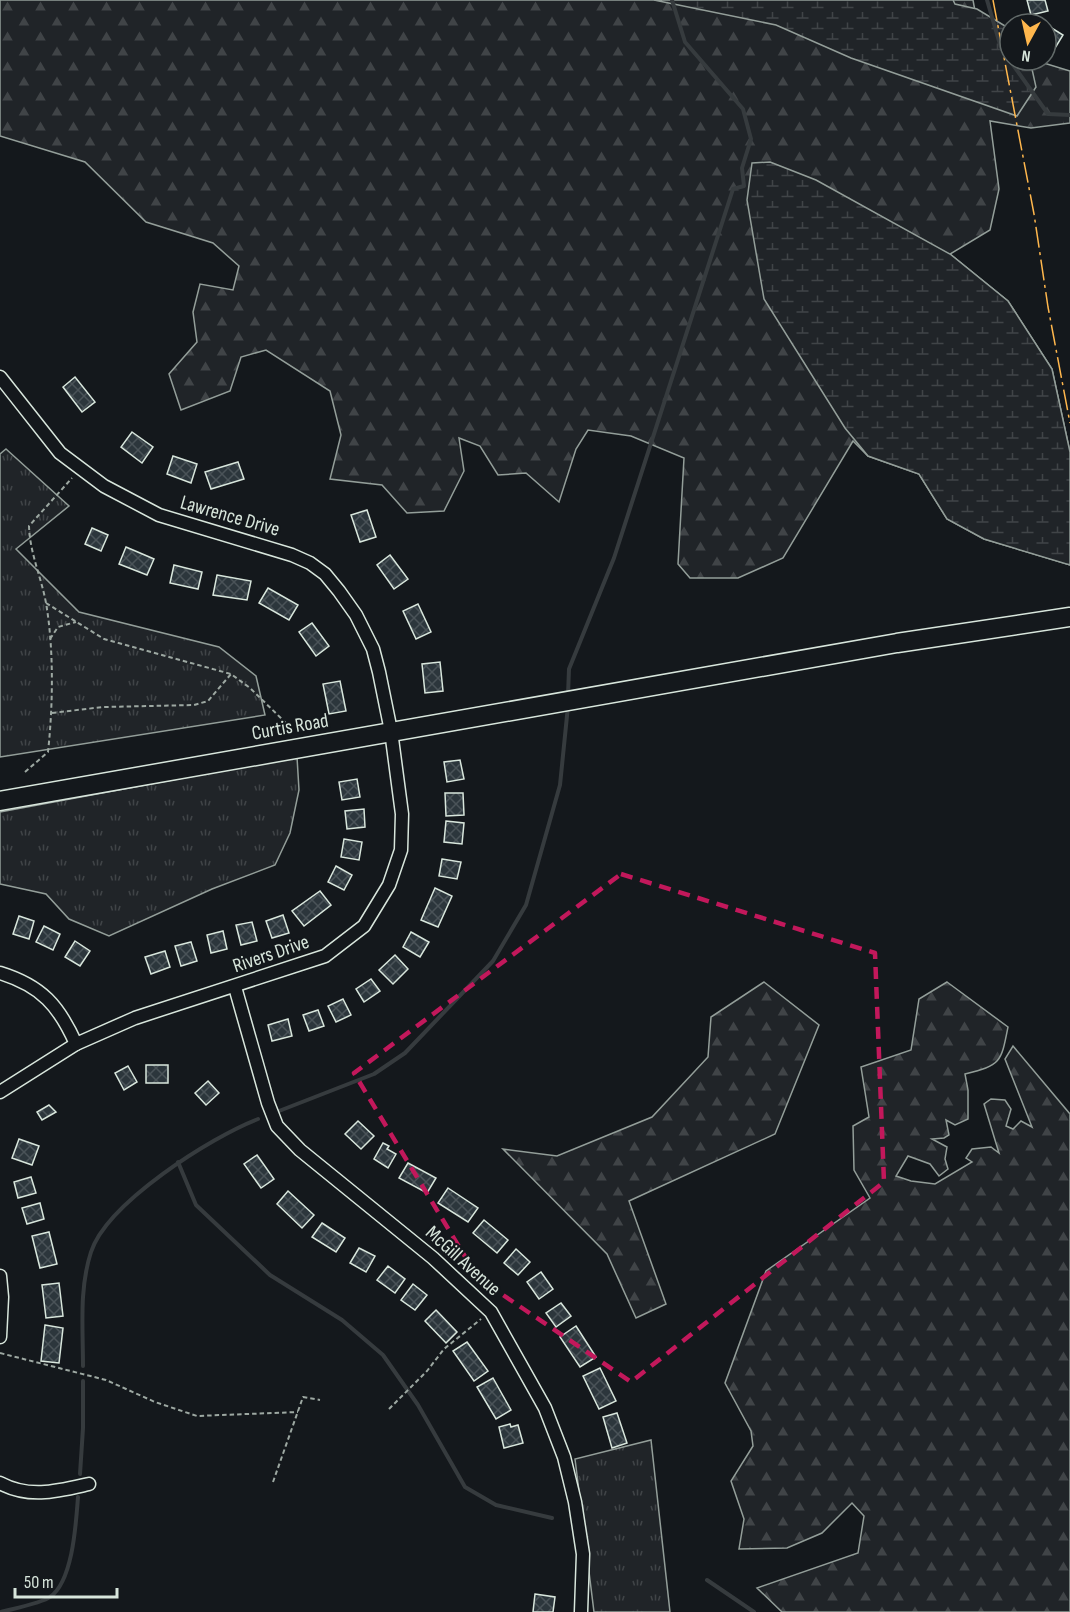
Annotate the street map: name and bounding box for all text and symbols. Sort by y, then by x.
north arrow [998,12,1058,72]
text: N [1021,45,1032,65]
street label: Lawrence Drive [178,490,282,542]
street label: Curtis Road [250,708,330,746]
street label: Rivers Drive [230,930,312,978]
street label: McGill Avenue [420,1221,506,1301]
scale bar [15,1561,117,1599]
text: 50 m [24,1572,54,1593]

